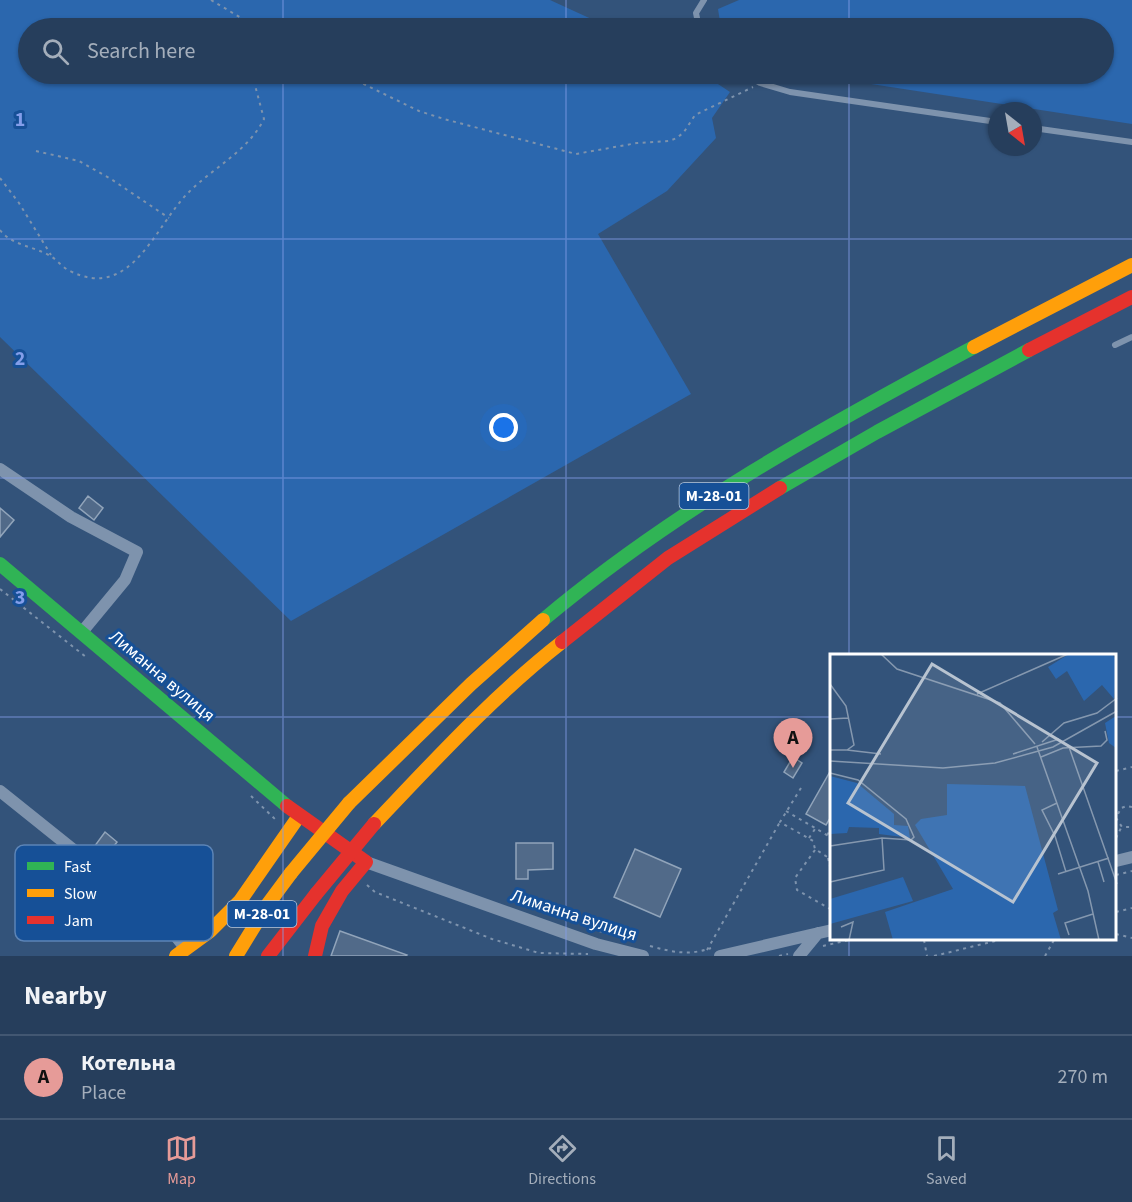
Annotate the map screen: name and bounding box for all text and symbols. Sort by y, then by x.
search box [18,18,1114,84]
icon: search [39,35,72,68]
text: Search here [87,35,195,67]
north arrow [988,102,1042,156]
text: 1 [15,106,25,134]
text: 2 [15,345,25,373]
your location [489,413,518,442]
road number: М-28-01 [680,483,748,509]
text: 3 [15,584,25,612]
street label: Лиманна вулиця [104,624,220,728]
inset map [830,654,1117,941]
pin: A [774,718,812,768]
legend [15,845,213,941]
text: Fast [64,856,92,878]
text: Slow [64,883,97,905]
street label: Лиманна вулиця [508,883,640,947]
road number: М-28-01 [228,901,296,927]
text: Jam [64,910,93,932]
text: Nearby [24,977,107,1014]
text: Котельна [81,1047,176,1079]
text: A [38,1063,49,1091]
text: 270 m [1058,1063,1108,1091]
text: Place [81,1079,126,1107]
tab: Map [165,1132,198,1190]
tab: Directions [528,1132,596,1190]
tab: Saved [926,1132,967,1190]

